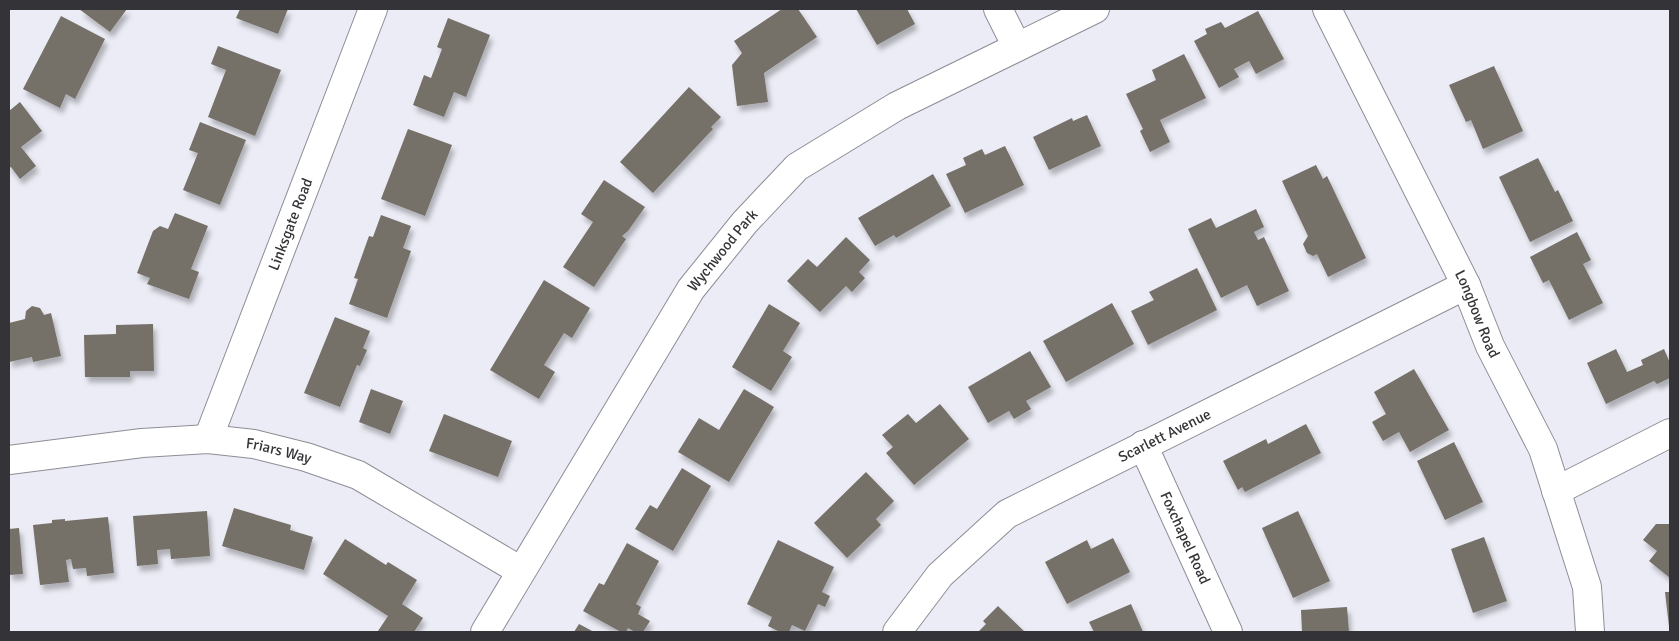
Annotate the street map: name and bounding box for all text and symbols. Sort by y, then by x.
street label: Linksgate Road [265,176,316,273]
street label: Wychwood Park [684,205,762,295]
street label: Longbow Road [1451,267,1504,361]
street label: Scarlett Avenue [1115,405,1214,466]
street label: Friars Way [245,434,314,467]
street label: Foxchapel Road [1156,489,1214,587]

